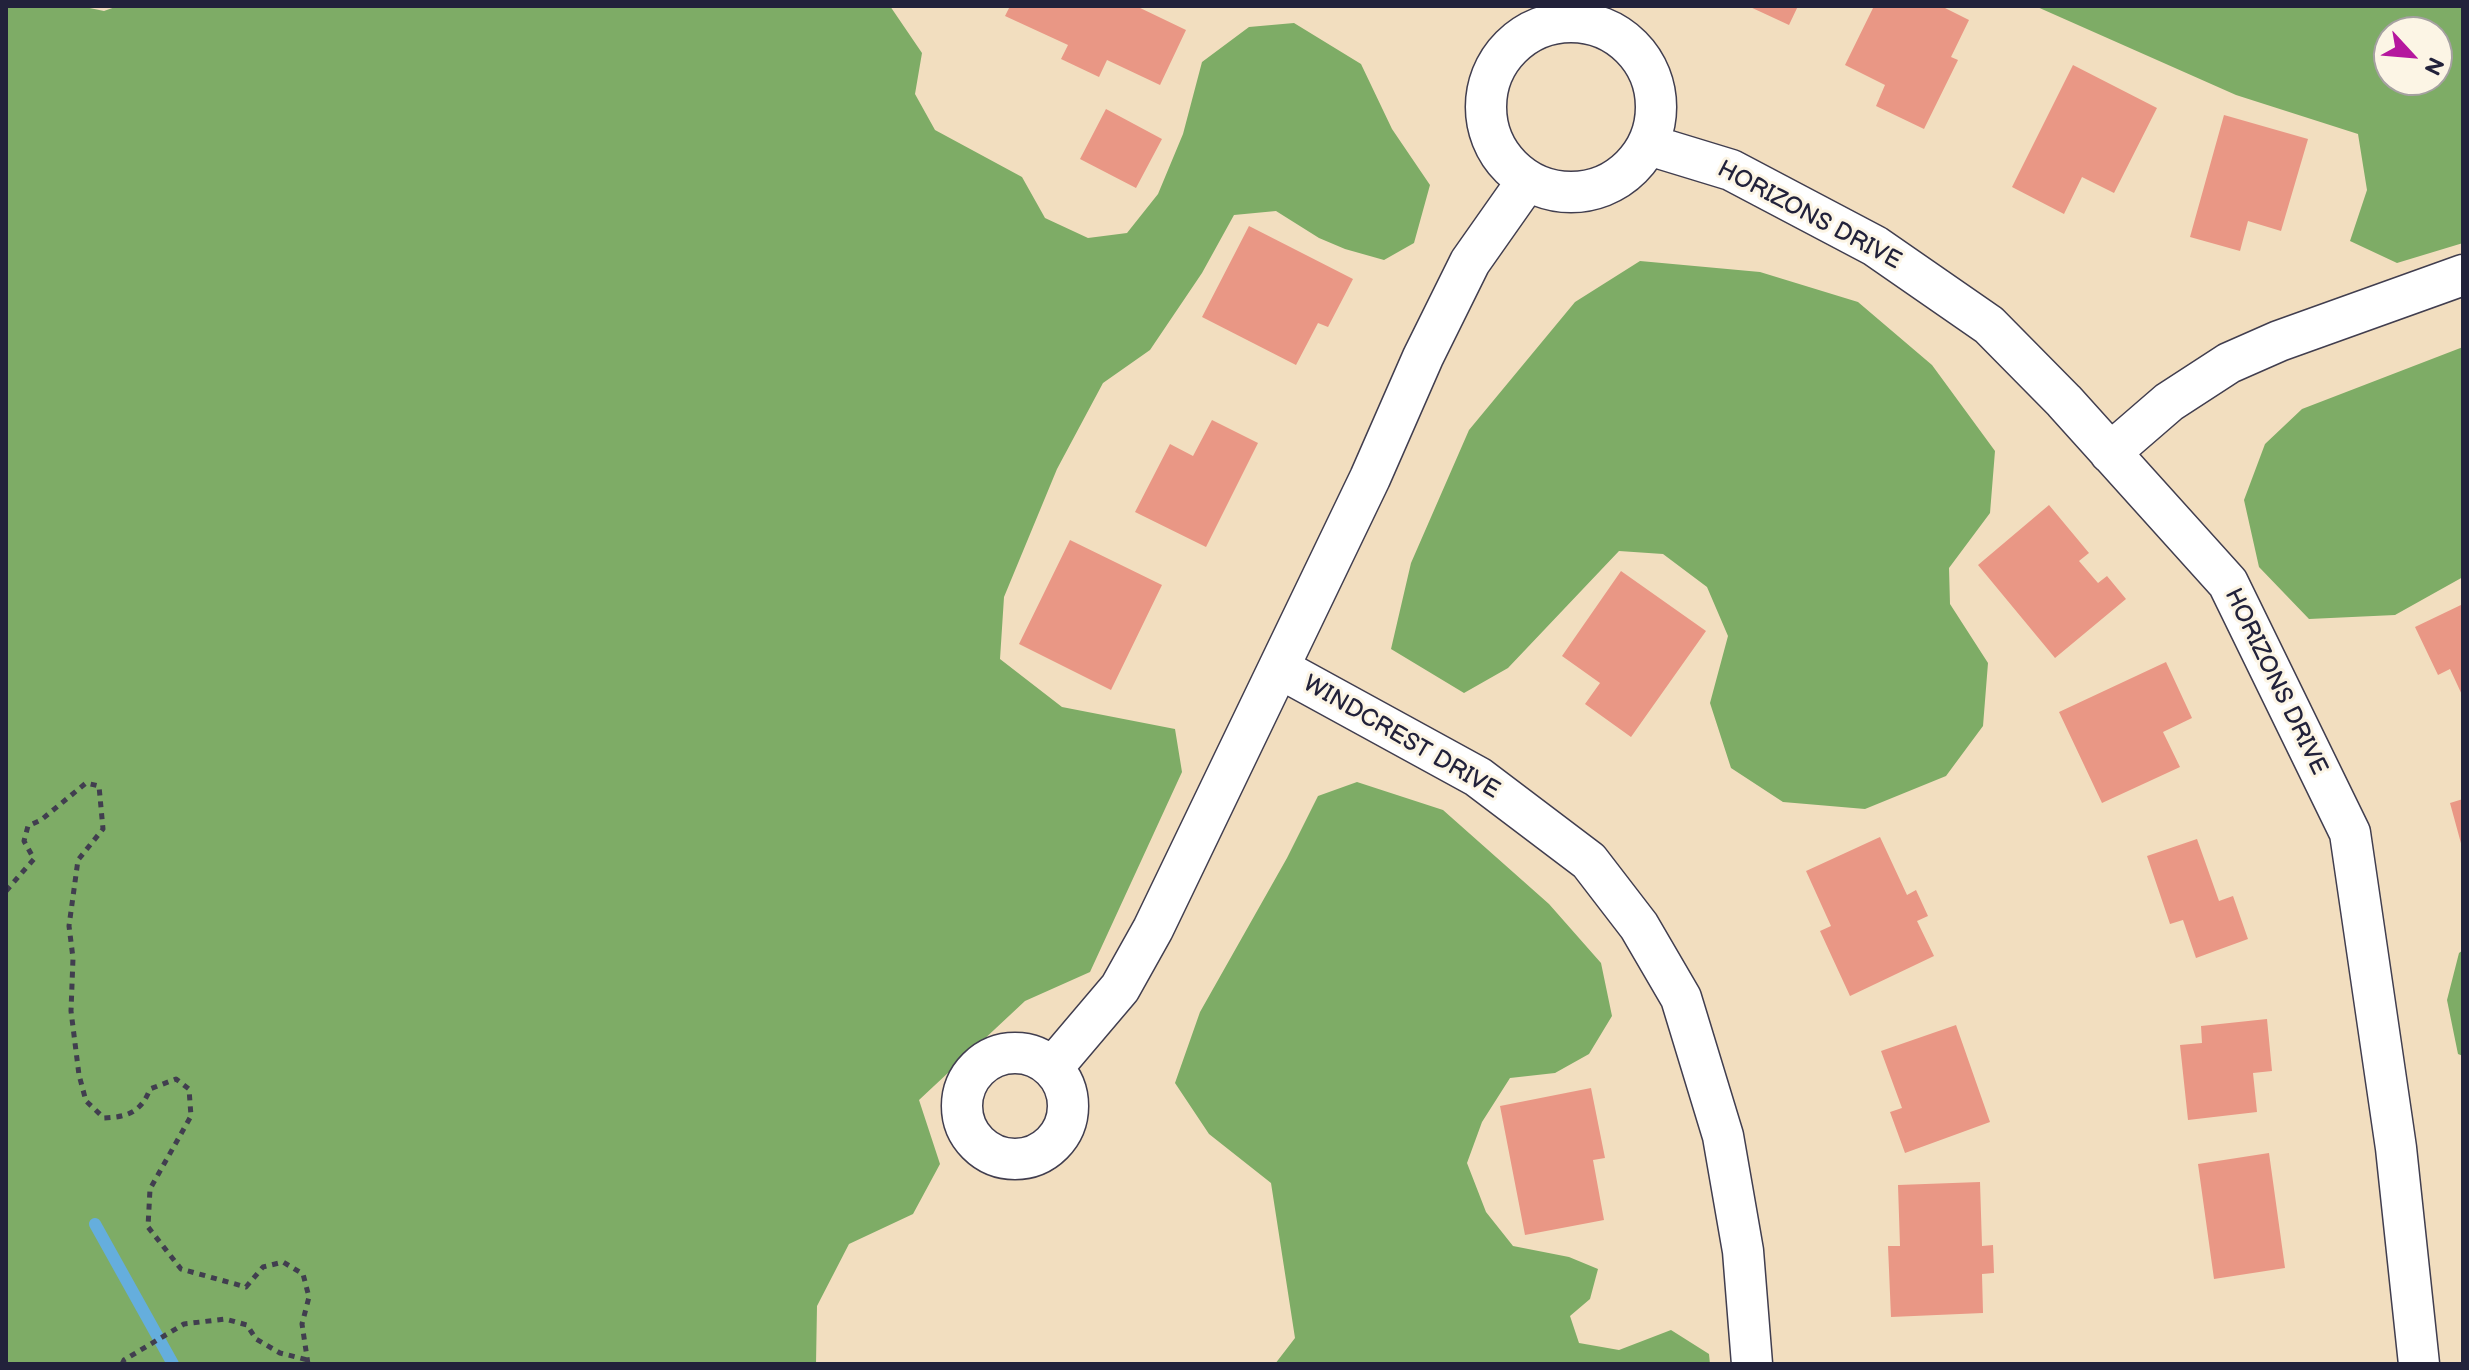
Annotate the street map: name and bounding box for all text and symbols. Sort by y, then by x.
north arrow [2373,16,2453,96]
text: N [2417,53,2449,79]
street label: HORIZONS DRIVE [1712,155,1906,277]
street label: HORIZONS DRIVE [2217,584,2333,780]
street label: WINDCREST DRIVE [1298,670,1504,806]

